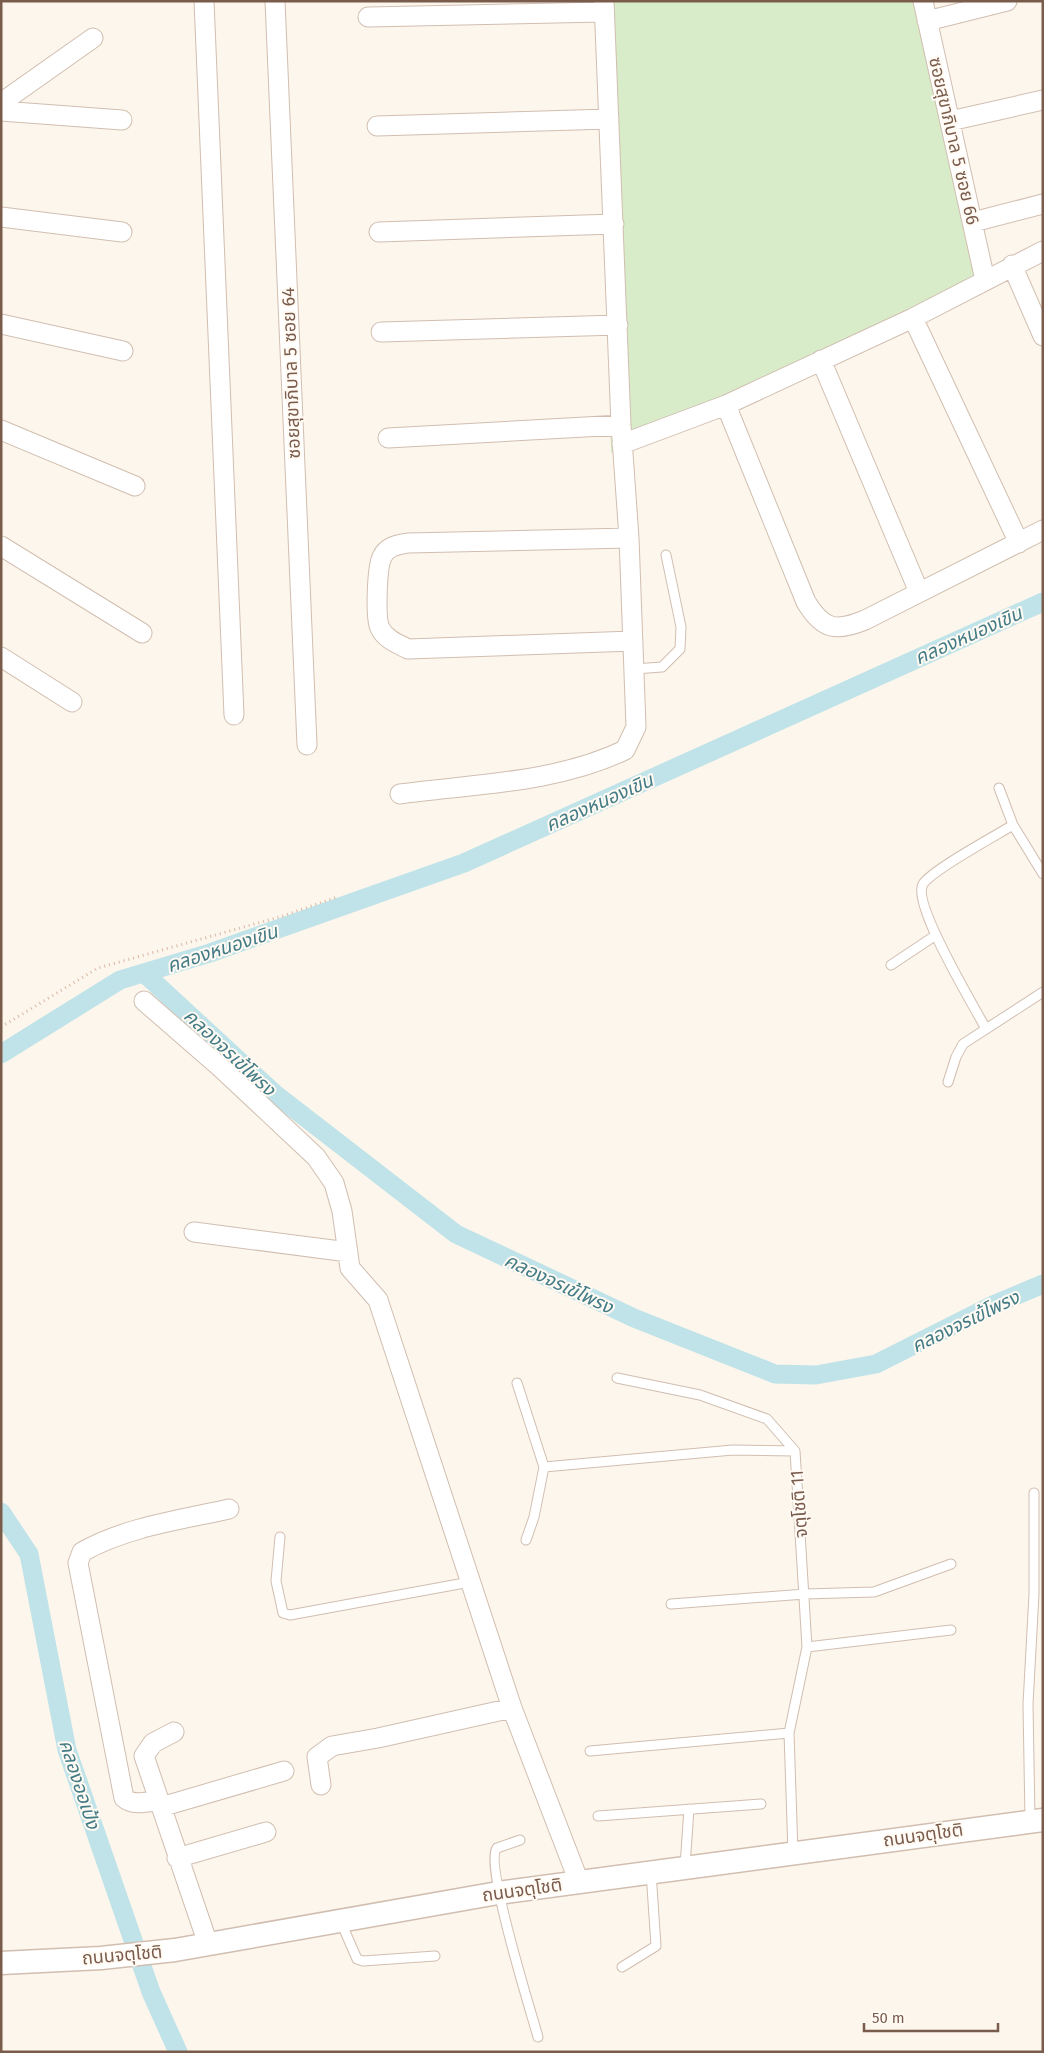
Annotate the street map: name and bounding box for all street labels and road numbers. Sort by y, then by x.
street label: ซอยสุขาภิบาล 5 ซอย 66 [924,55,984,227]
street label: ซอยสุขาภิบาล 5 ซอย 64 [277,287,305,459]
street label: จตุโชติ 11 [786,1469,812,1539]
street label: ถนนจตุโชติ [882,1818,964,1852]
street label: ถนนจตุโชติ [481,1873,563,1907]
street label: ถนนจตุโชติ [81,1941,163,1969]

